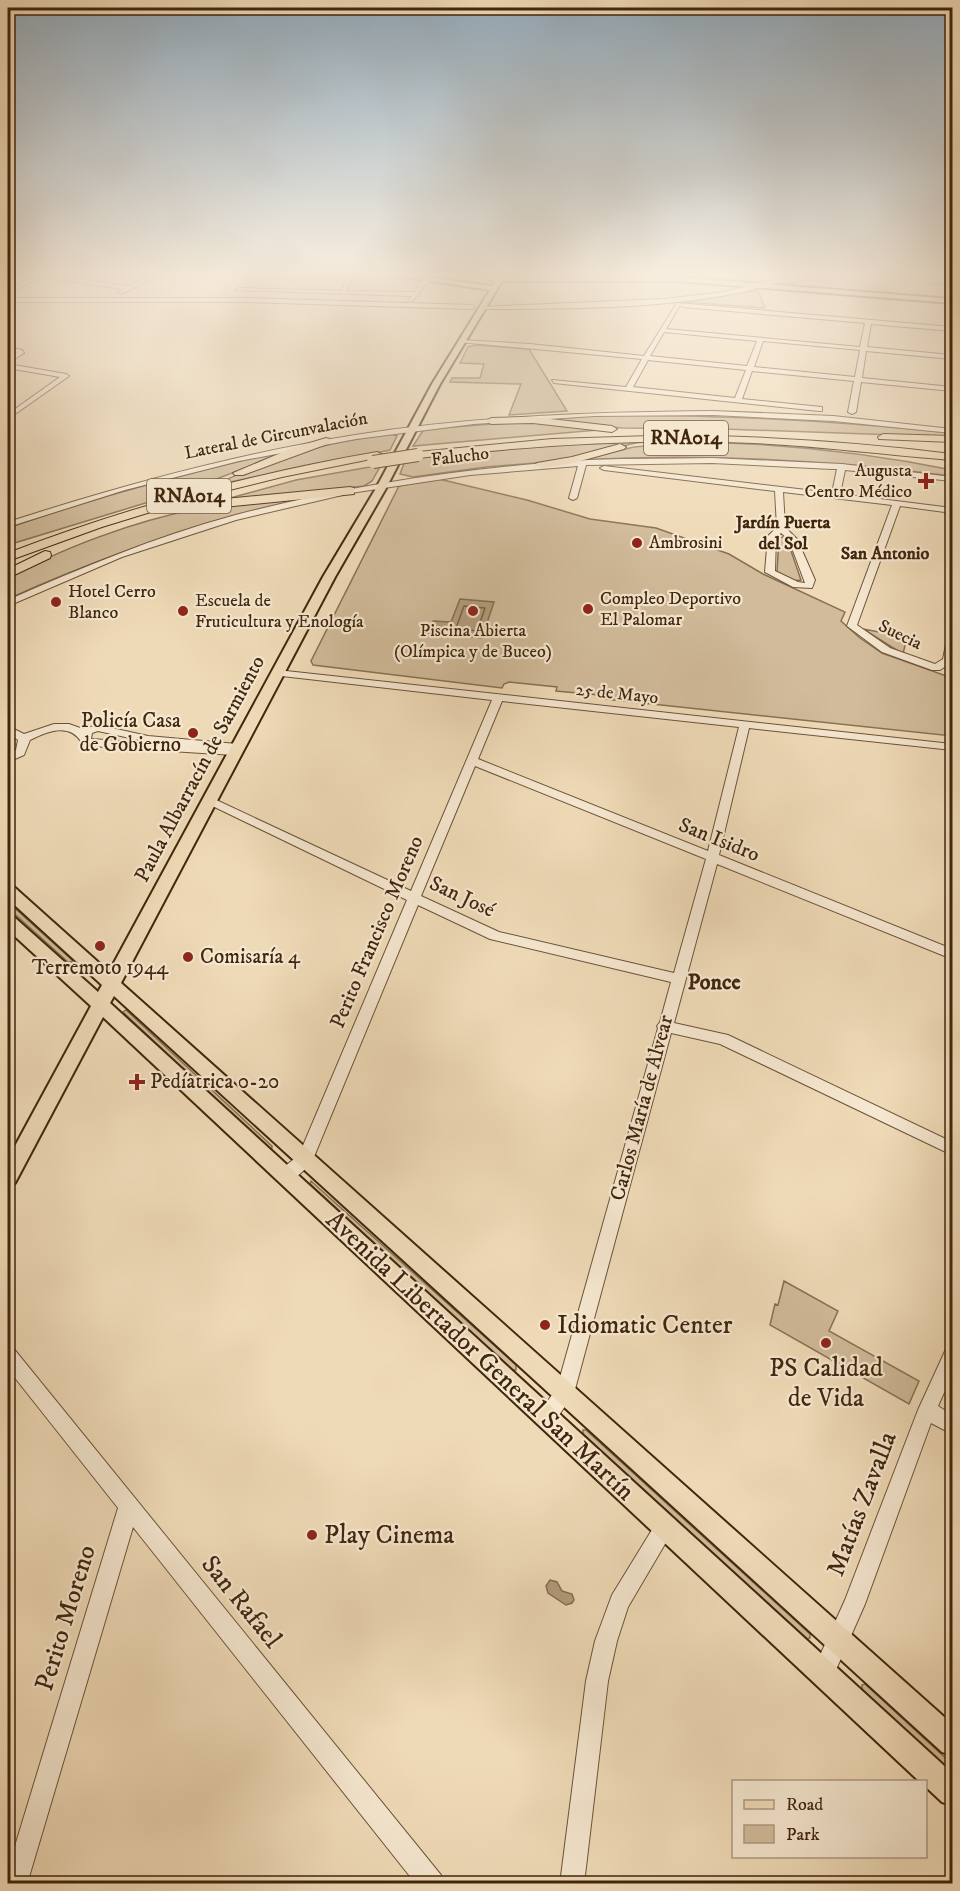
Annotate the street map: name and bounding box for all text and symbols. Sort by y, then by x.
street label: Lateral de Circunvalación [183,407,370,465]
road number: RNA014 [644,421,728,455]
street label: Falucho [430,443,490,471]
place label: Augusta Centro Médico [804,460,912,503]
marker: Augusta Centro Médico [917,472,935,490]
road number: RNA014 [147,479,231,513]
district label: Jardín Puerta del Sol [734,512,831,555]
place label: Ambrosini [649,532,722,554]
marker: Ambrosini [630,536,644,550]
district label: San Antonio [841,543,929,565]
place label: Hotel Cerro Blanco [68,581,156,624]
place label: Compleo Deportivo El Palomar [600,588,741,631]
place label: Escuela de Fruticultura y Enología [195,590,364,633]
marker: Hotel Cerro Blanco [49,595,63,609]
marker: Compleo Deportivo El Palomar [581,602,595,616]
marker: Escuela de Fruticultura y Enología [176,604,190,618]
marker: Piscina Abierta (Olímpica y de Buceo) [466,604,480,618]
street label: Suecia [875,615,926,655]
place label: Piscina Abierta (Olímpica y de Buceo) [394,620,552,663]
street label: Paula Albarracín de Sarmiento [129,651,271,887]
street label: 25 de Mayo [575,679,660,709]
place label: Policía Casa de Gobierno [80,708,181,758]
marker: Policía Casa de Gobierno [186,726,200,740]
street label: San Isidro [675,812,763,868]
street label: Perito Francisco Moreno [325,832,429,1032]
street label: San José [425,871,499,924]
marker: Terremoto 1944 [93,939,107,953]
place label: Comisaría 4 [200,944,301,970]
marker: Comisaría 4 [181,950,195,964]
place label: Terremoto 1944 [32,955,169,981]
district label: Ponce [687,969,741,996]
street label: Carlos María de Alvear [605,1012,679,1204]
place label: Pedíatrica 0-20 [150,1069,279,1095]
marker: Pedíatrica 0-20 [128,1073,146,1091]
street label: Avenida Libertador General San Martín [319,1204,642,1508]
place label: Idiomatic Center [557,1309,733,1342]
marker: Idiomatic Center [538,1318,552,1332]
marker: PS Calidad de Vida [819,1336,833,1350]
place label: PS Calidad de Vida [769,1352,883,1415]
street label: Matías Zavalla [819,1427,905,1581]
place label: Play Cinema [324,1519,454,1552]
marker: Play Cinema [305,1528,319,1542]
street label: Perito Moreno [28,1541,104,1695]
street label: San Rafael [194,1549,289,1655]
legend [732,1780,927,1858]
text: Road [786,1794,823,1816]
text: Park [786,1824,820,1846]

